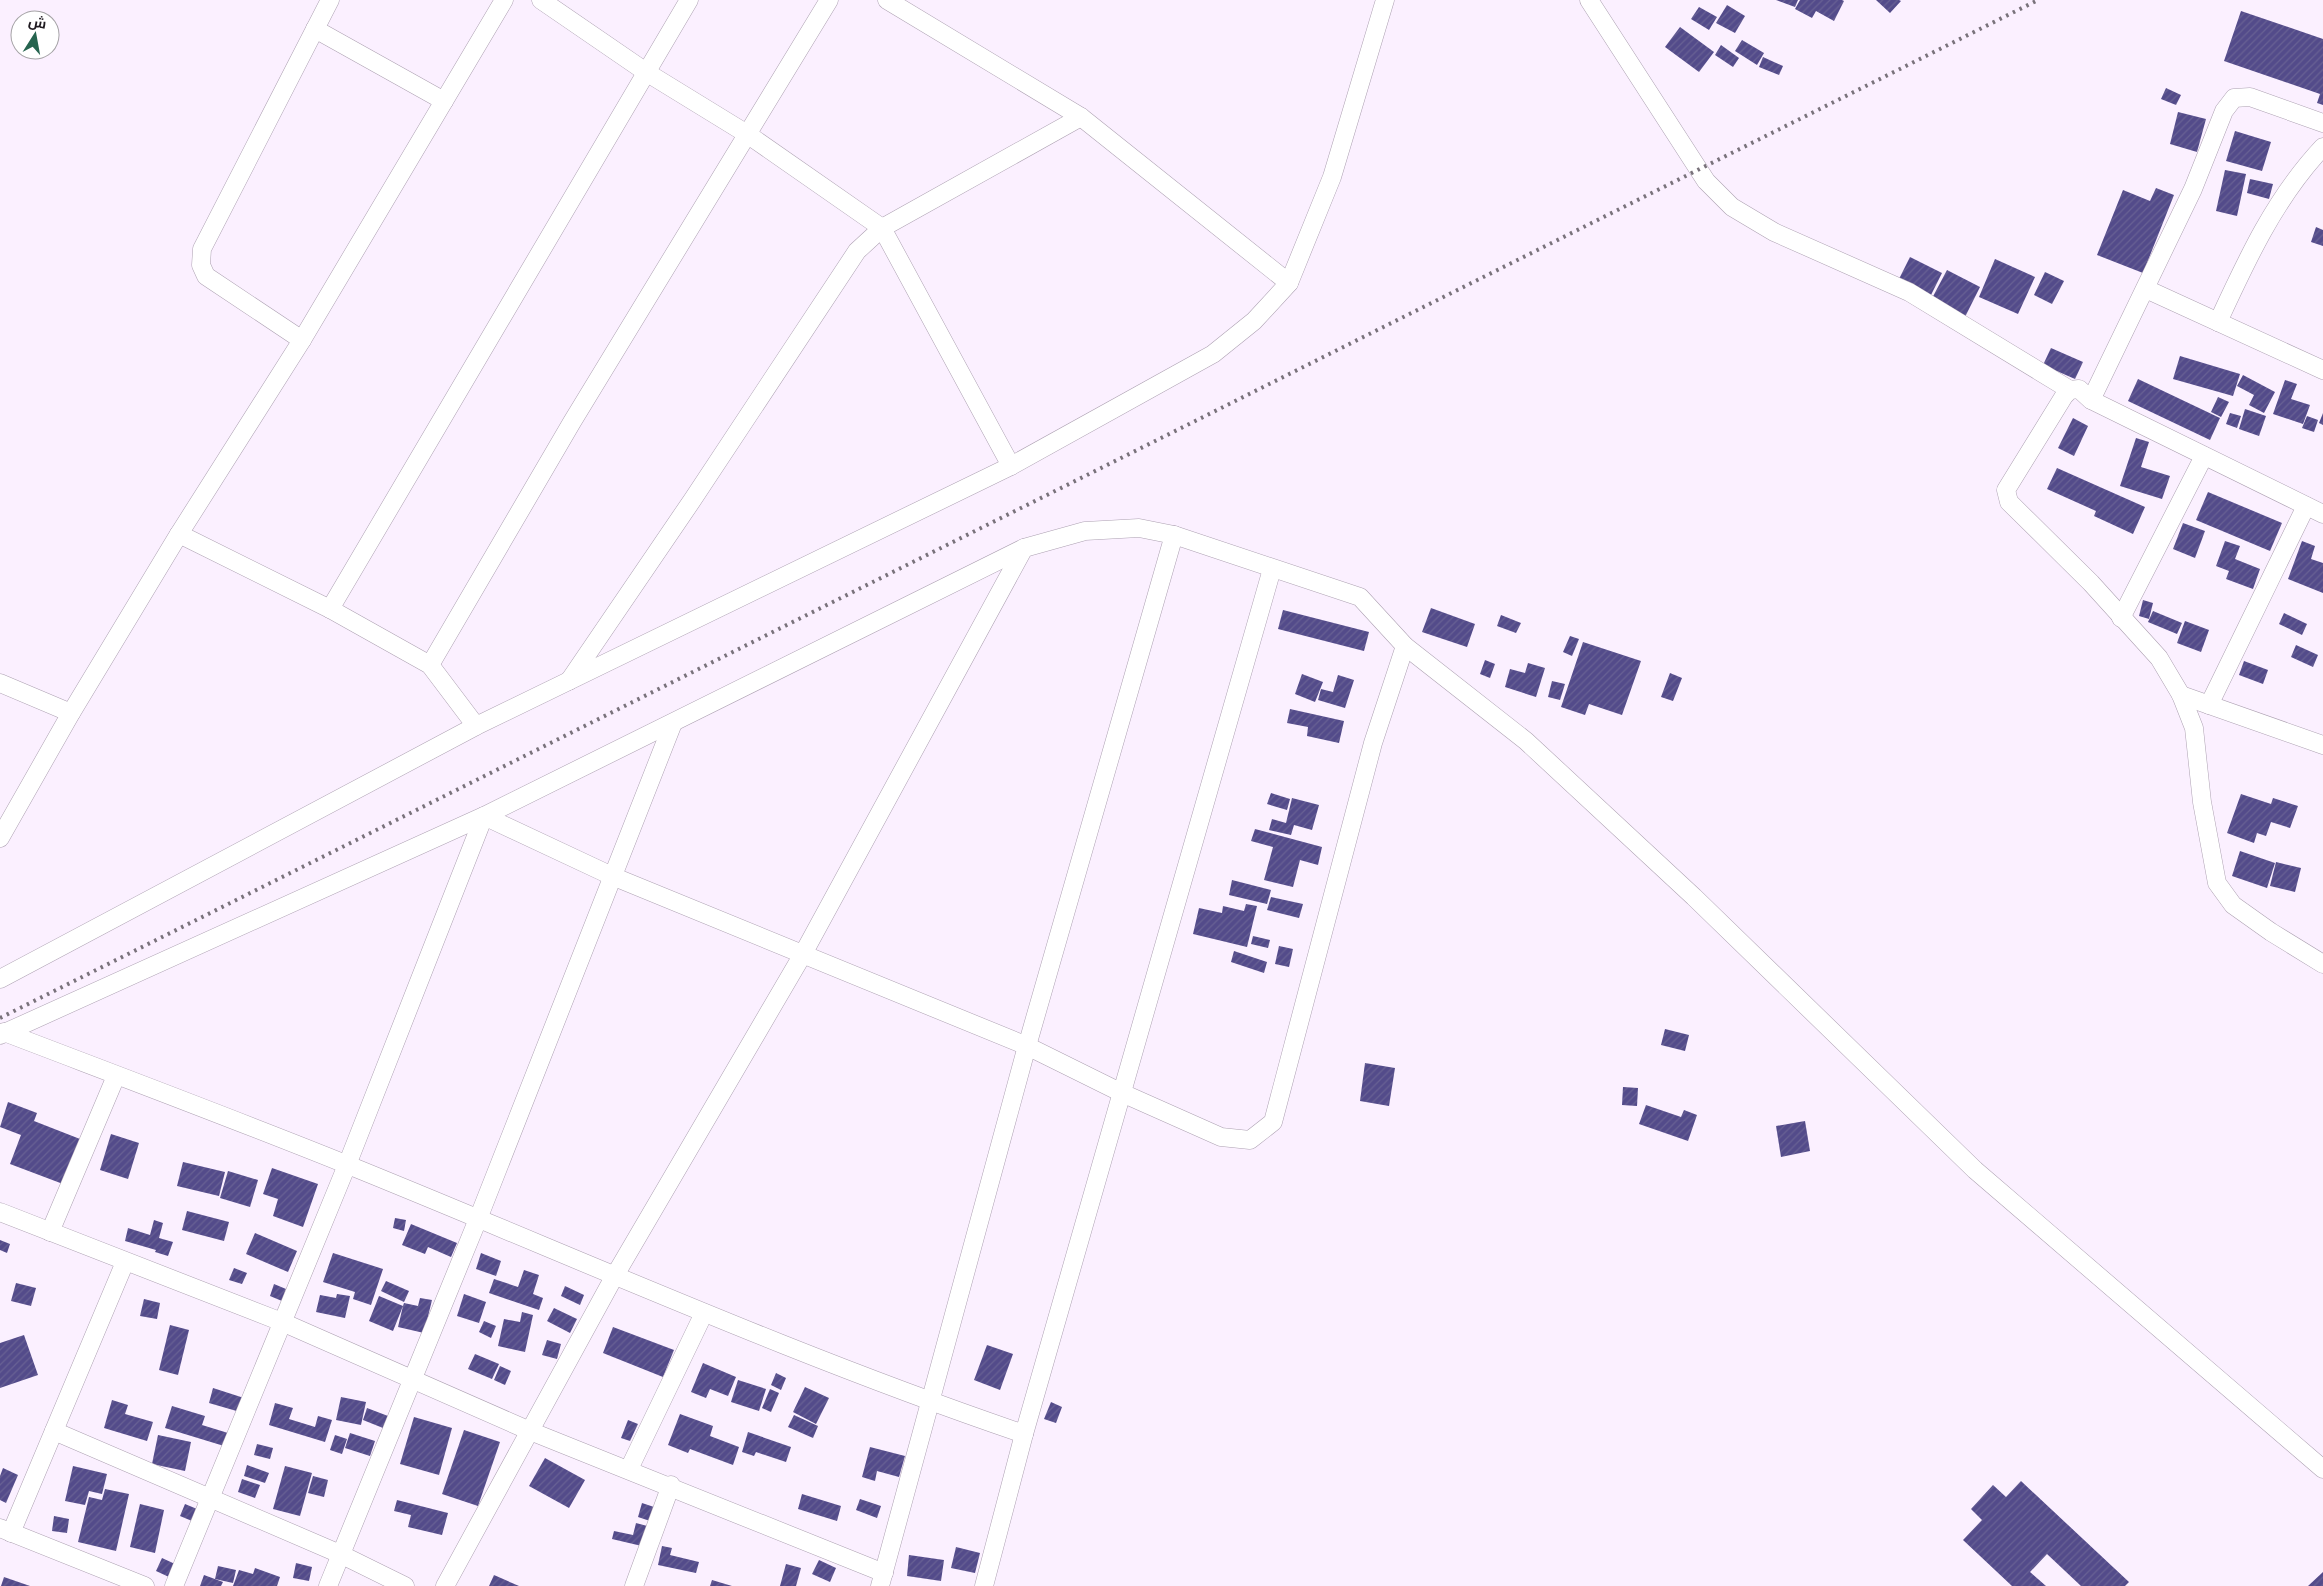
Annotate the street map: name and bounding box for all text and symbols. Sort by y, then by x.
north arrow [10,10,60,60]
text: ش [27,10,48,34]

